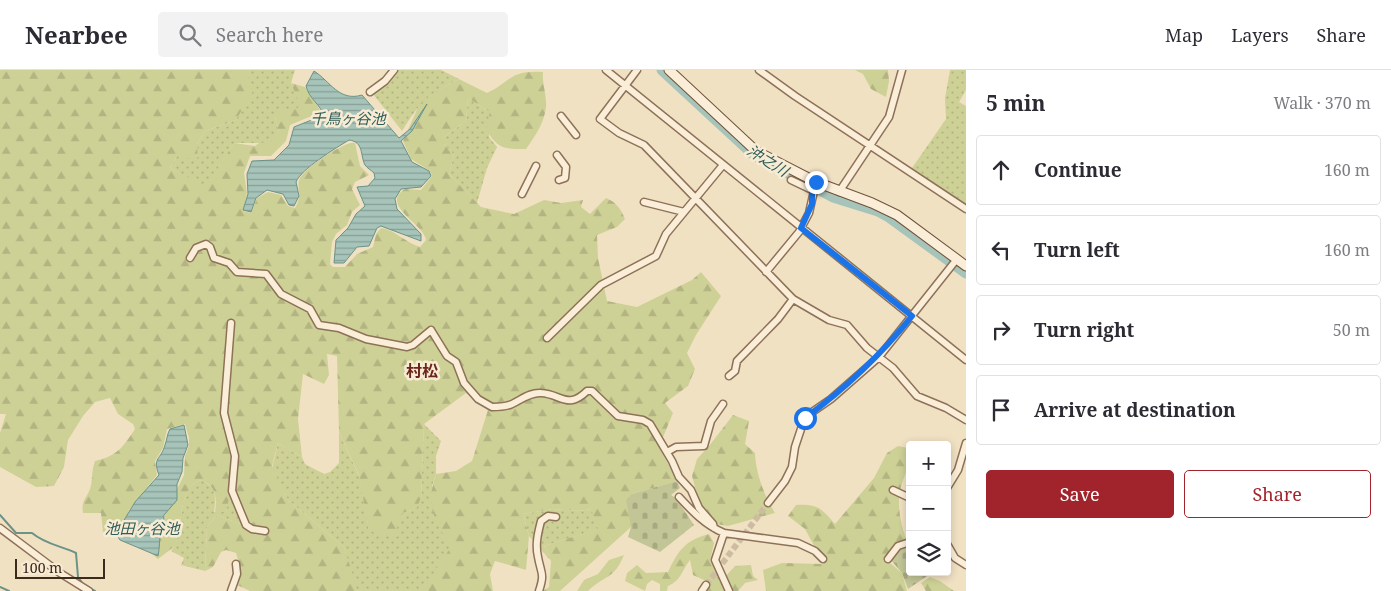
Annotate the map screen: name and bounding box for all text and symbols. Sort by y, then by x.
search box [158,12,508,57]
text: Nearbee [25,18,128,51]
icon: search [176,21,204,49]
text: Search here [216,22,323,48]
text: Map [1165,23,1203,47]
text: Layers [1231,23,1289,47]
text: Share [1317,23,1366,47]
text: 5 min [986,89,1045,117]
text: Walk · 370 m [1274,92,1371,114]
water label: 千鳥ヶ谷池 [310,108,387,128]
water label: 沖之川 [744,140,794,181]
icon: ahead [987,156,1015,184]
text: Continue [1034,157,1122,183]
text: 160 m [1324,159,1370,181]
route end [805,171,828,194]
icon: left [987,236,1015,264]
text: Turn left [1034,237,1120,263]
text: 160 m [1324,239,1370,261]
icon: right [987,316,1015,344]
text: Turn right [1034,317,1134,343]
text: 50 m [1333,319,1370,341]
district label: 村松 [406,360,438,382]
icon: arrive [987,396,1015,424]
text: Arrive at destination [1034,397,1236,423]
route start [794,407,817,430]
map controls [906,441,951,576]
button: + [906,441,951,486]
button: Save [986,470,1174,518]
button: Share [1184,470,1371,518]
button: − [906,486,951,531]
water label: 池田ヶ谷池 [104,518,181,538]
button: layers [906,531,951,576]
scale bar [15,556,105,579]
text: 100 m [22,558,62,577]

